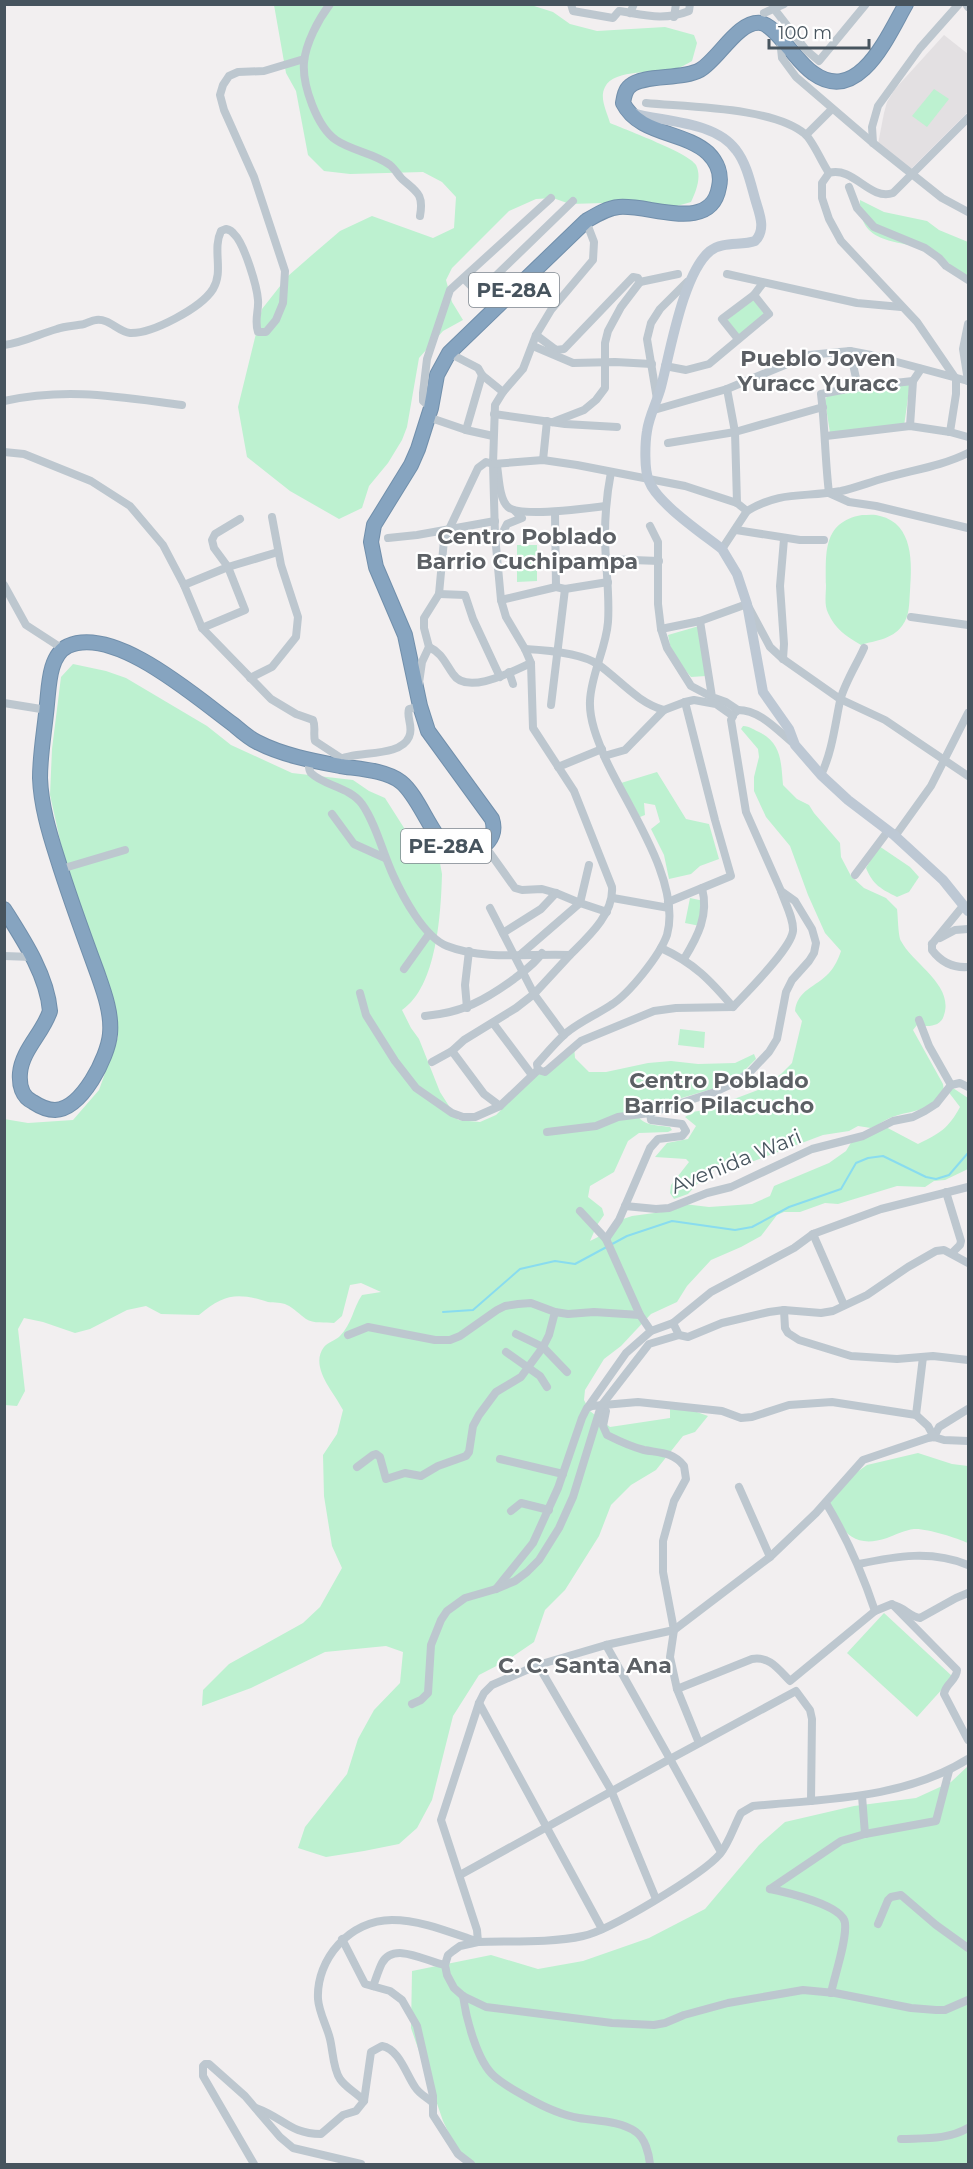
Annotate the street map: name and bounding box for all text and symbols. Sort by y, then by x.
scale bar [769,12,870,50]
text: 100 m [778,22,832,44]
road number: PE-28A [469,273,559,307]
district label: Pueblo Joven Yuracc Yuracc [737,345,898,397]
district label: Centro Poblado Barrio Cuchipampa [416,523,638,575]
road number: PE-28A [401,829,491,863]
district label: Centro Poblado Barrio Pilacucho [624,1067,814,1119]
street label: Avenida Wari [667,1123,805,1199]
district label: C. C. Santa Ana [498,1652,672,1679]

